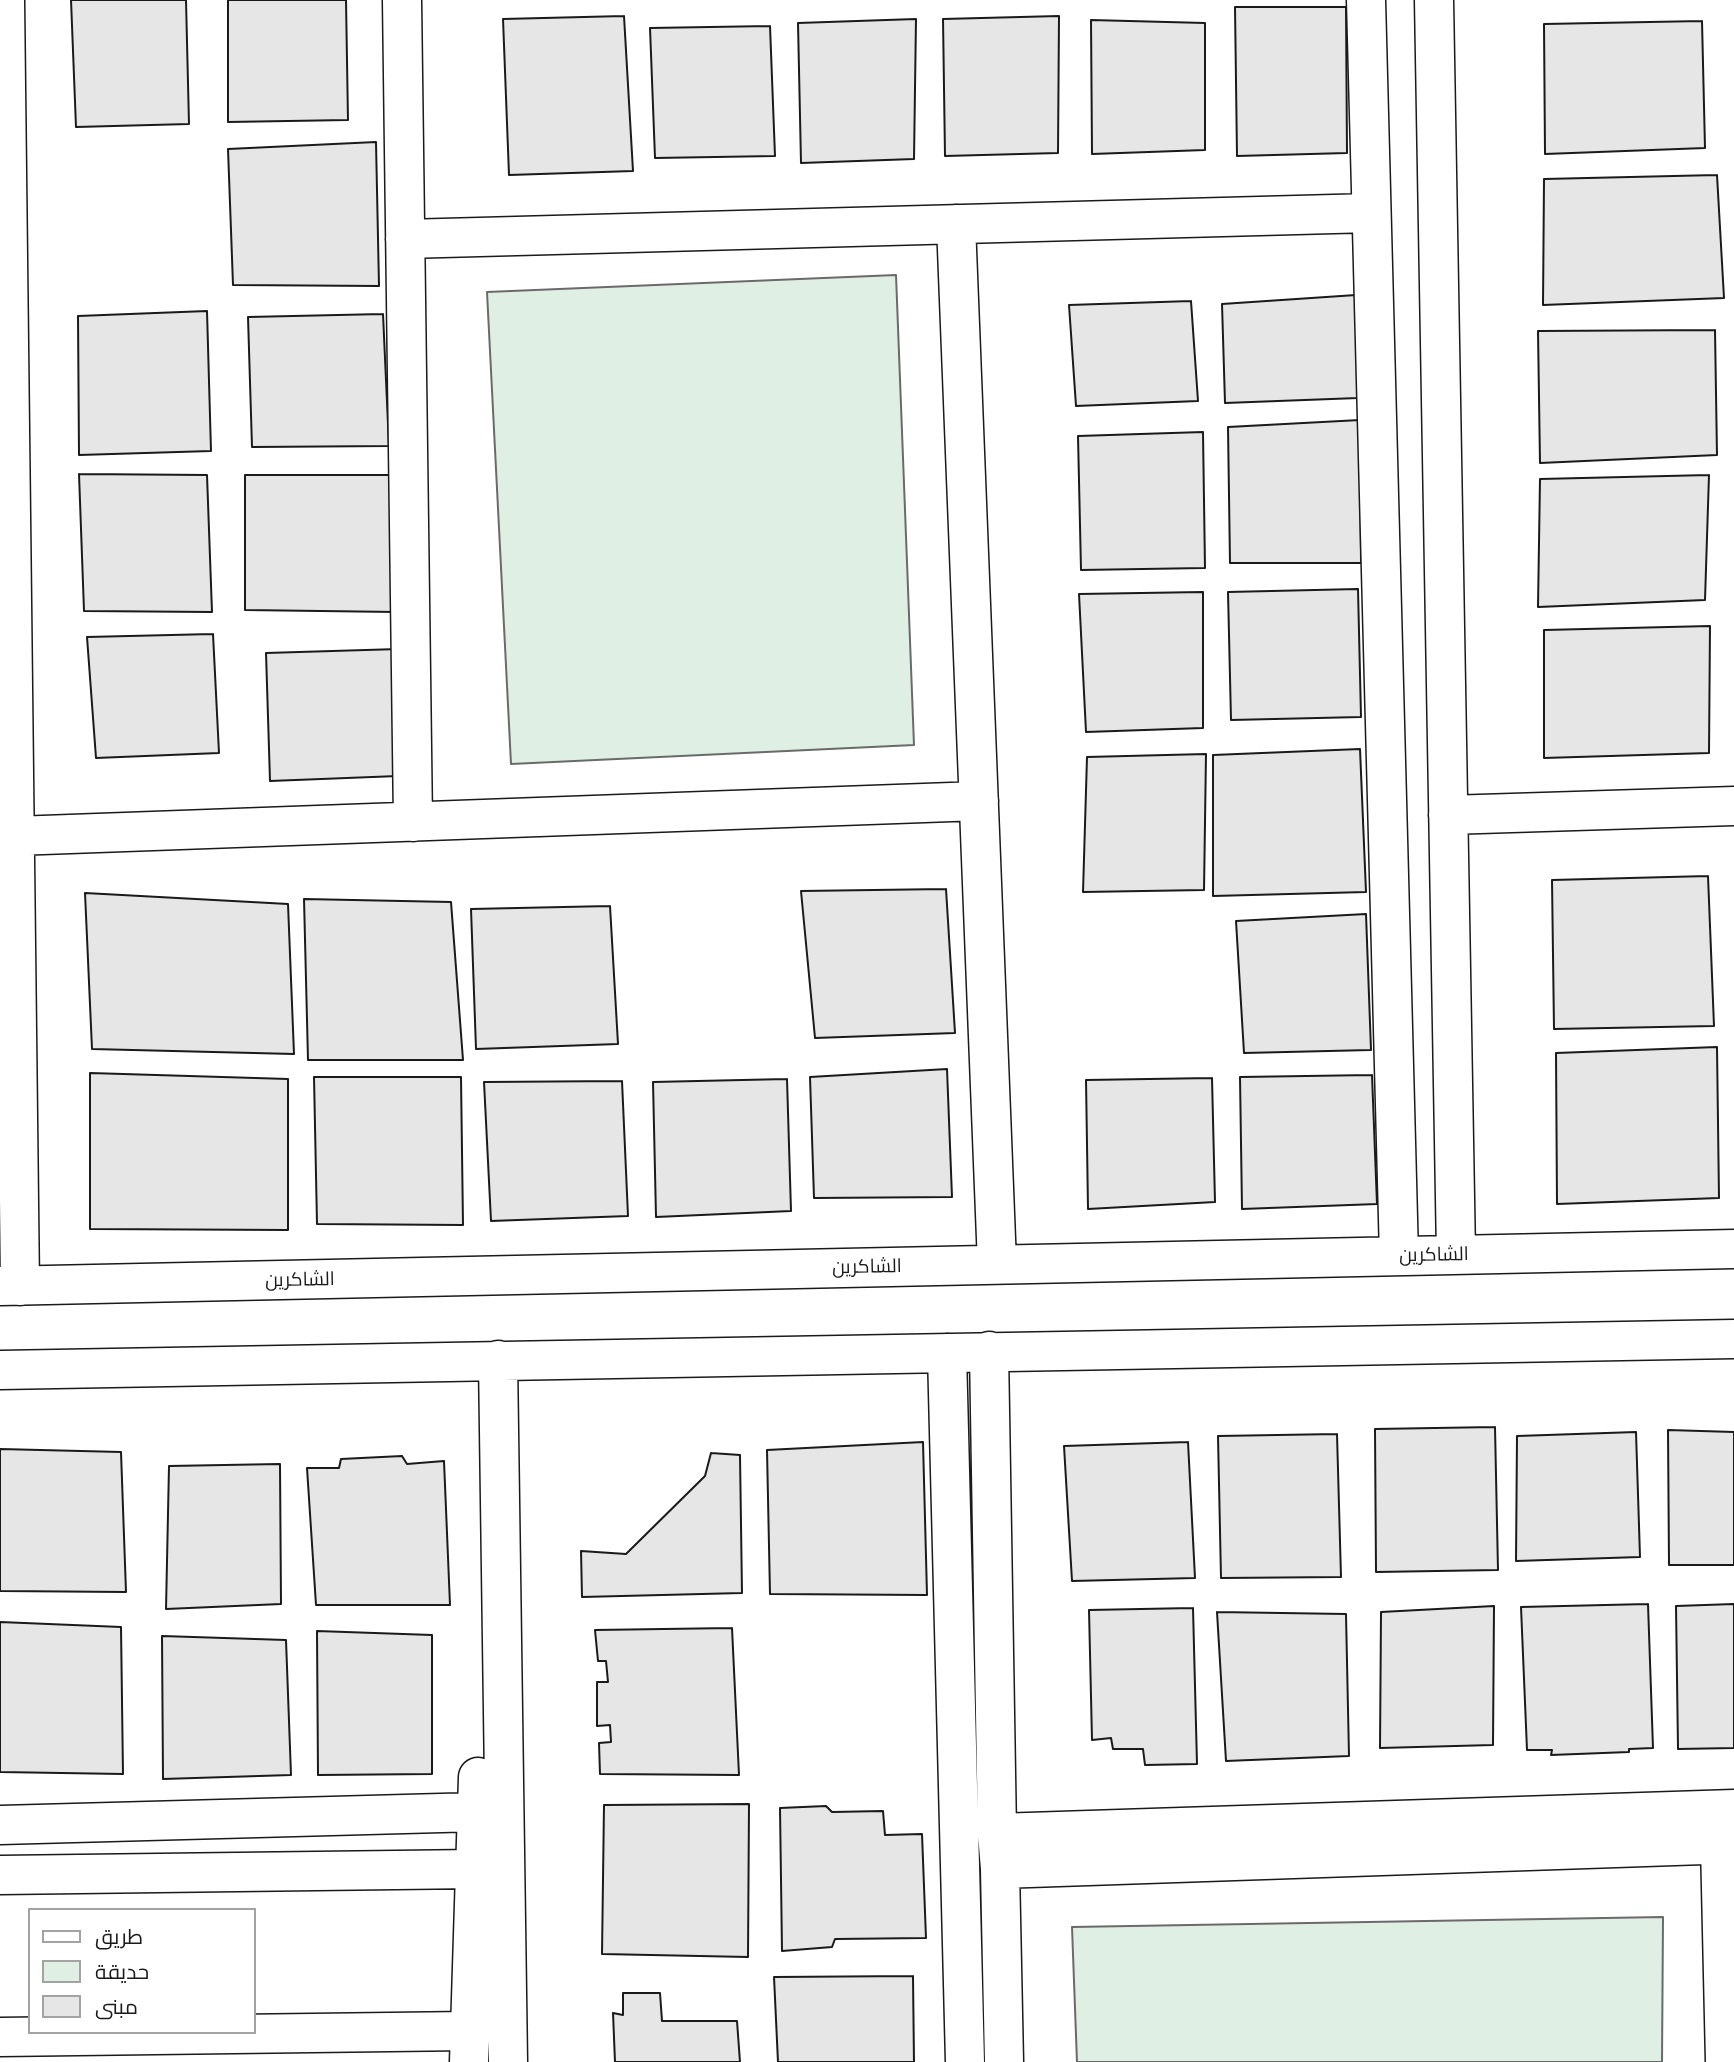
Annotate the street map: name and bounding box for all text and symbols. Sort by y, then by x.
street label: الشاكرين [1399,1243,1469,1267]
street label: الشاكرين [832,1255,902,1279]
street label: الشاكرين [265,1268,335,1292]
legend [28,1908,256,2034]
text: طريق [95,1924,143,1949]
text: حديقة [95,1959,149,1984]
text: مبنى [95,1994,138,2019]

